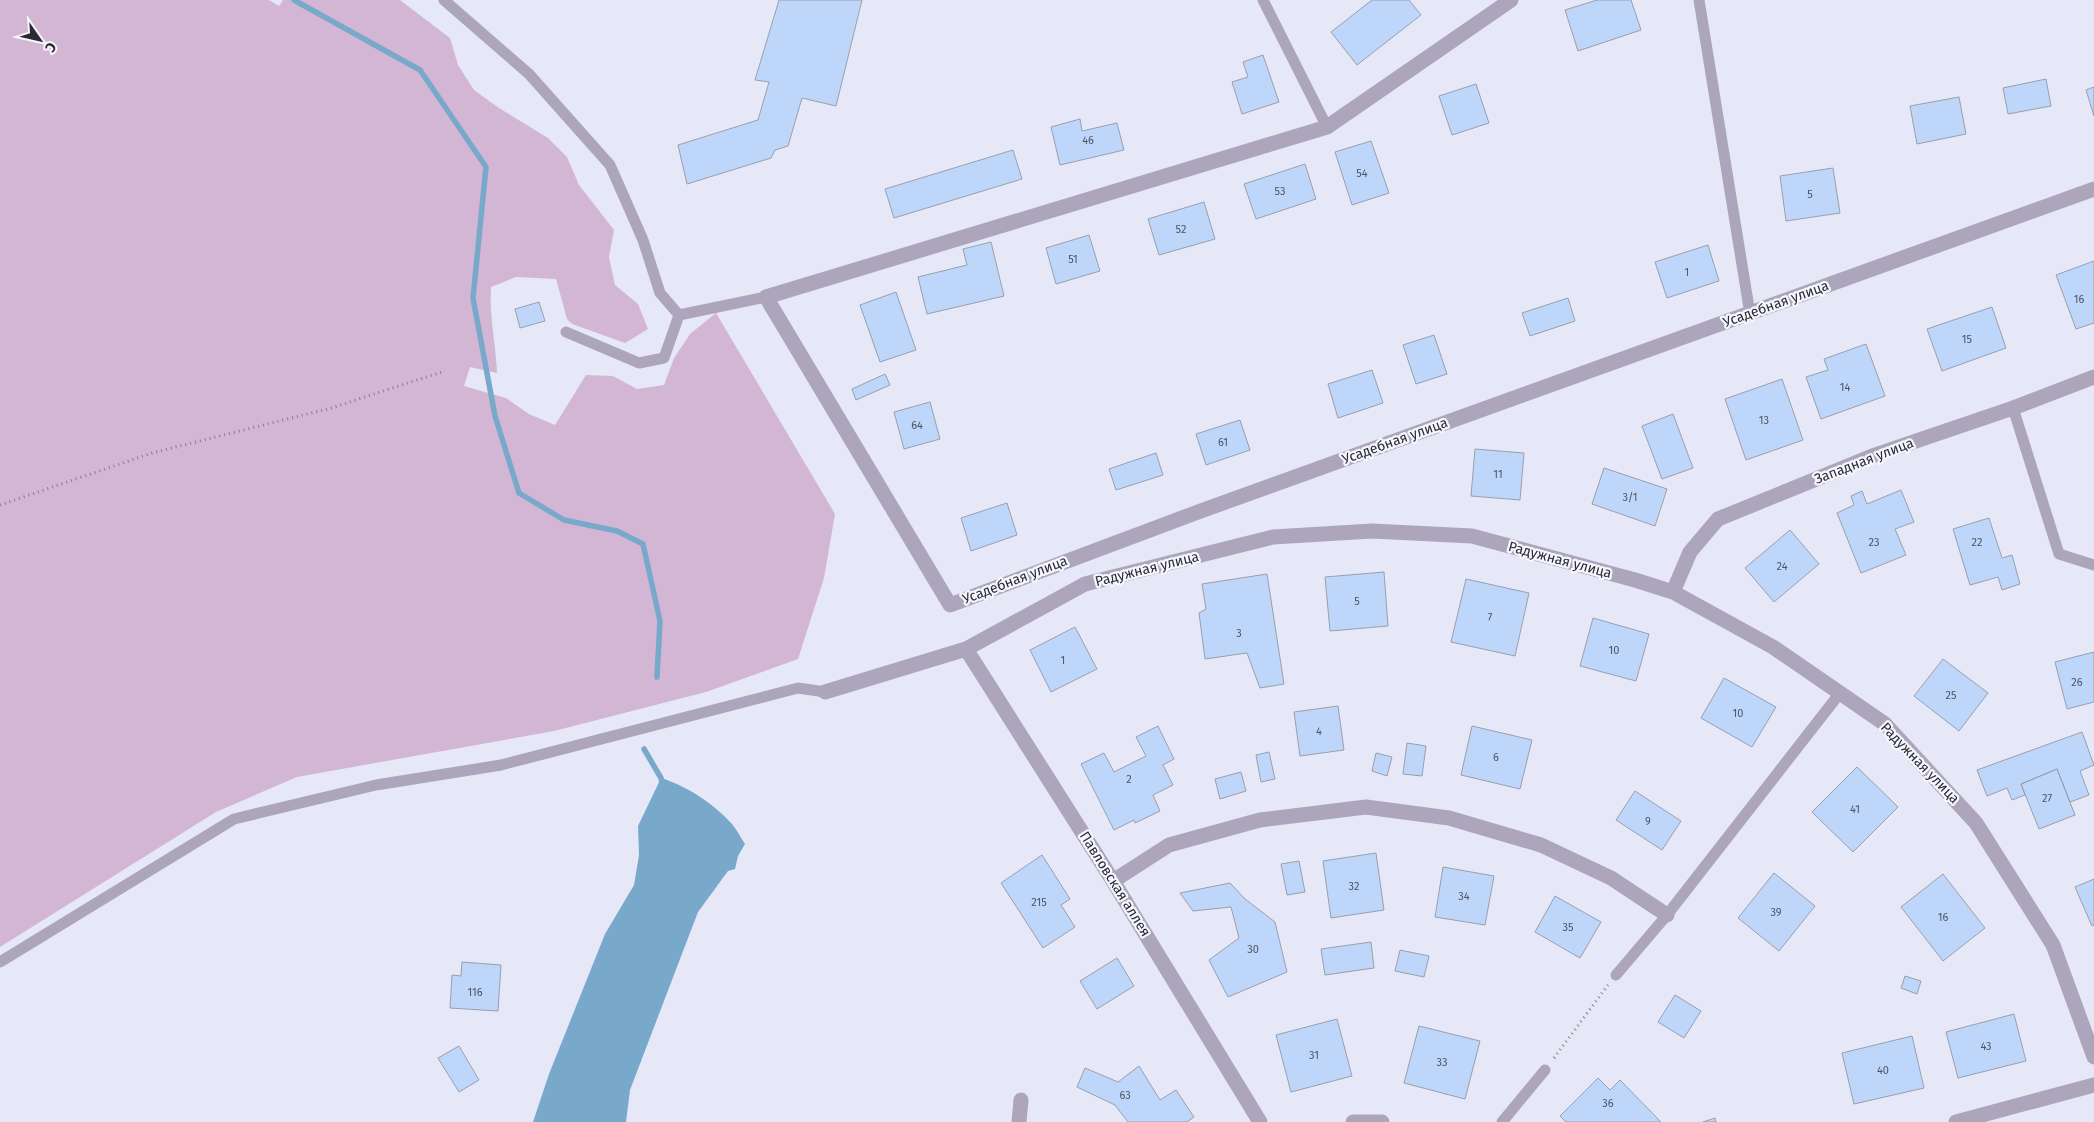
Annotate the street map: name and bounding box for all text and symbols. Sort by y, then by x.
north arrow [15,15,65,65]
text: С [41,39,60,55]
house number: 46 [1082,134,1094,147]
house number: 54 [1356,167,1368,180]
house number: 53 [1275,185,1285,198]
house number: 5 [1807,188,1813,201]
house number: 52 [1176,223,1186,236]
house number: 51 [1068,253,1078,266]
house number: 1 [1685,266,1689,279]
street label: Усадебная улица [1721,277,1831,331]
house number: 16 [2074,293,2084,306]
house number: 15 [1962,333,1973,346]
house number: 14 [1840,381,1850,394]
street label: Усадебная улица [1340,414,1450,468]
house number: 13 [1759,414,1769,427]
house number: 64 [911,419,923,432]
street label: Западная улица [1812,434,1916,488]
house number: 61 [1218,436,1228,449]
house number: 11 [1493,468,1503,481]
house number: 3/1 [1622,491,1638,504]
house number: 23 [1869,536,1879,549]
house number: 22 [1972,536,1982,549]
street label: Радужная улица [1507,538,1613,582]
street label: Радужная улица [1093,548,1201,590]
street label: Усадебная улица [960,552,1070,608]
house number: 24 [1777,560,1788,573]
house number: 5 [1354,595,1360,608]
house number: 7 [1488,611,1493,624]
house number: 3 [1236,627,1242,640]
house number: 10 [1609,644,1619,657]
house number: 1 [1061,654,1065,667]
house number: 26 [2071,676,2083,689]
house number: 25 [1946,689,1957,702]
house number: 10 [1733,707,1743,720]
street label: Радужная улица [1877,719,1963,807]
house number: 4 [1316,725,1322,738]
house number: 6 [1493,751,1499,764]
house number: 2 [1126,773,1132,786]
house number: 27 [2042,792,2052,805]
house number: 41 [1850,803,1860,816]
house number: 9 [1645,815,1651,828]
street label: Павловская аллея [1076,828,1154,940]
house number: 32 [1349,880,1359,893]
house number: 34 [1458,890,1470,903]
house number: 215 [1031,896,1047,909]
house number: 39 [1770,906,1782,919]
house number: 16 [1938,911,1948,924]
house number: 35 [1563,921,1574,934]
house number: 30 [1247,943,1259,956]
house number: 116 [467,986,483,999]
house number: 43 [1980,1040,1992,1053]
house number: 31 [1309,1049,1319,1062]
house number: 33 [1437,1056,1447,1069]
house number: 40 [1877,1064,1889,1077]
house number: 63 [1119,1089,1131,1102]
house number: 36 [1602,1097,1614,1110]

